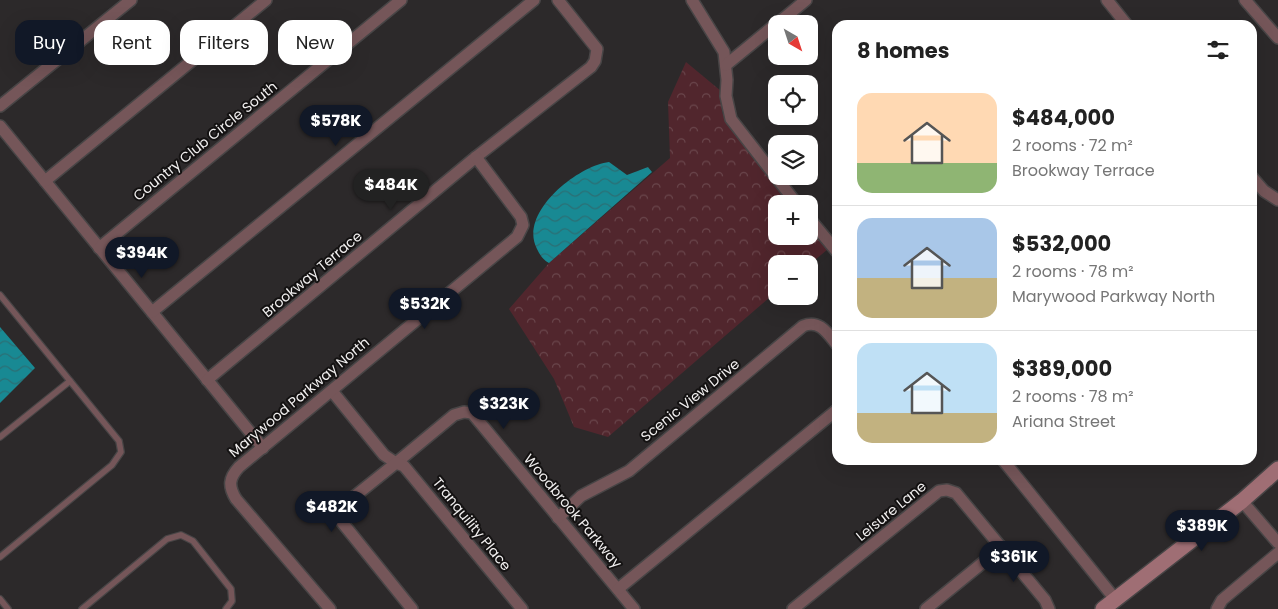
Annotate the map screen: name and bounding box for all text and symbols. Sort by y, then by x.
north arrow [768,15,818,65]
map controls [768,15,818,305]
chip: Buy [15,20,84,65]
chip: Rent [94,20,170,65]
chip: Filters [180,20,268,65]
chip: New [278,20,352,65]
text: 8 homes [857,36,949,65]
icon: filters [1204,36,1232,64]
button: locate [768,75,818,125]
street label: Country Club Circle South [129,77,281,205]
text: $484,000 [1012,103,1115,132]
pin: $578K [301,104,371,147]
text: $578K [310,109,362,132]
icon: home [897,113,957,173]
text: 2 rooms · 72 m² [1012,134,1133,157]
button: layers [768,135,818,185]
text: Brookway Terrace [1012,159,1155,182]
pin: $484K [356,168,426,211]
text: $484K [364,173,418,196]
button: + [768,195,818,245]
street label: Brookway Terrace [258,226,366,322]
text: $532,000 [1012,229,1111,258]
pin: $394K [107,236,177,279]
icon: home [897,238,957,298]
text: $394K [116,241,168,264]
button: − [768,255,818,305]
text: 2 rooms · 78 m² [1012,260,1134,283]
text: Marywood Parkway North [1012,285,1215,308]
pin: $532K [390,288,460,330]
text: $532K [400,292,450,315]
street label: Marywood Parkway North [224,332,374,462]
street label: Scenic View Drive [636,354,744,446]
text: $389,000 [1012,354,1112,383]
icon: home [897,363,957,423]
text: 2 rooms · 78 m² [1012,385,1134,408]
pin: $323K [469,388,539,430]
text: $323K [479,392,529,415]
text: Ariana Street [1012,410,1116,433]
street label: Woodbrook Parkway [519,450,627,572]
street label: Tranquility Place [428,473,516,575]
street label: Leisure Lane [852,476,931,546]
pin: $482K [297,490,367,533]
text: $482K [306,495,358,518]
pin: $389K [1167,510,1237,552]
text: $389K [1176,514,1228,537]
pin: $361K [979,540,1049,583]
text: $361K [990,545,1038,568]

